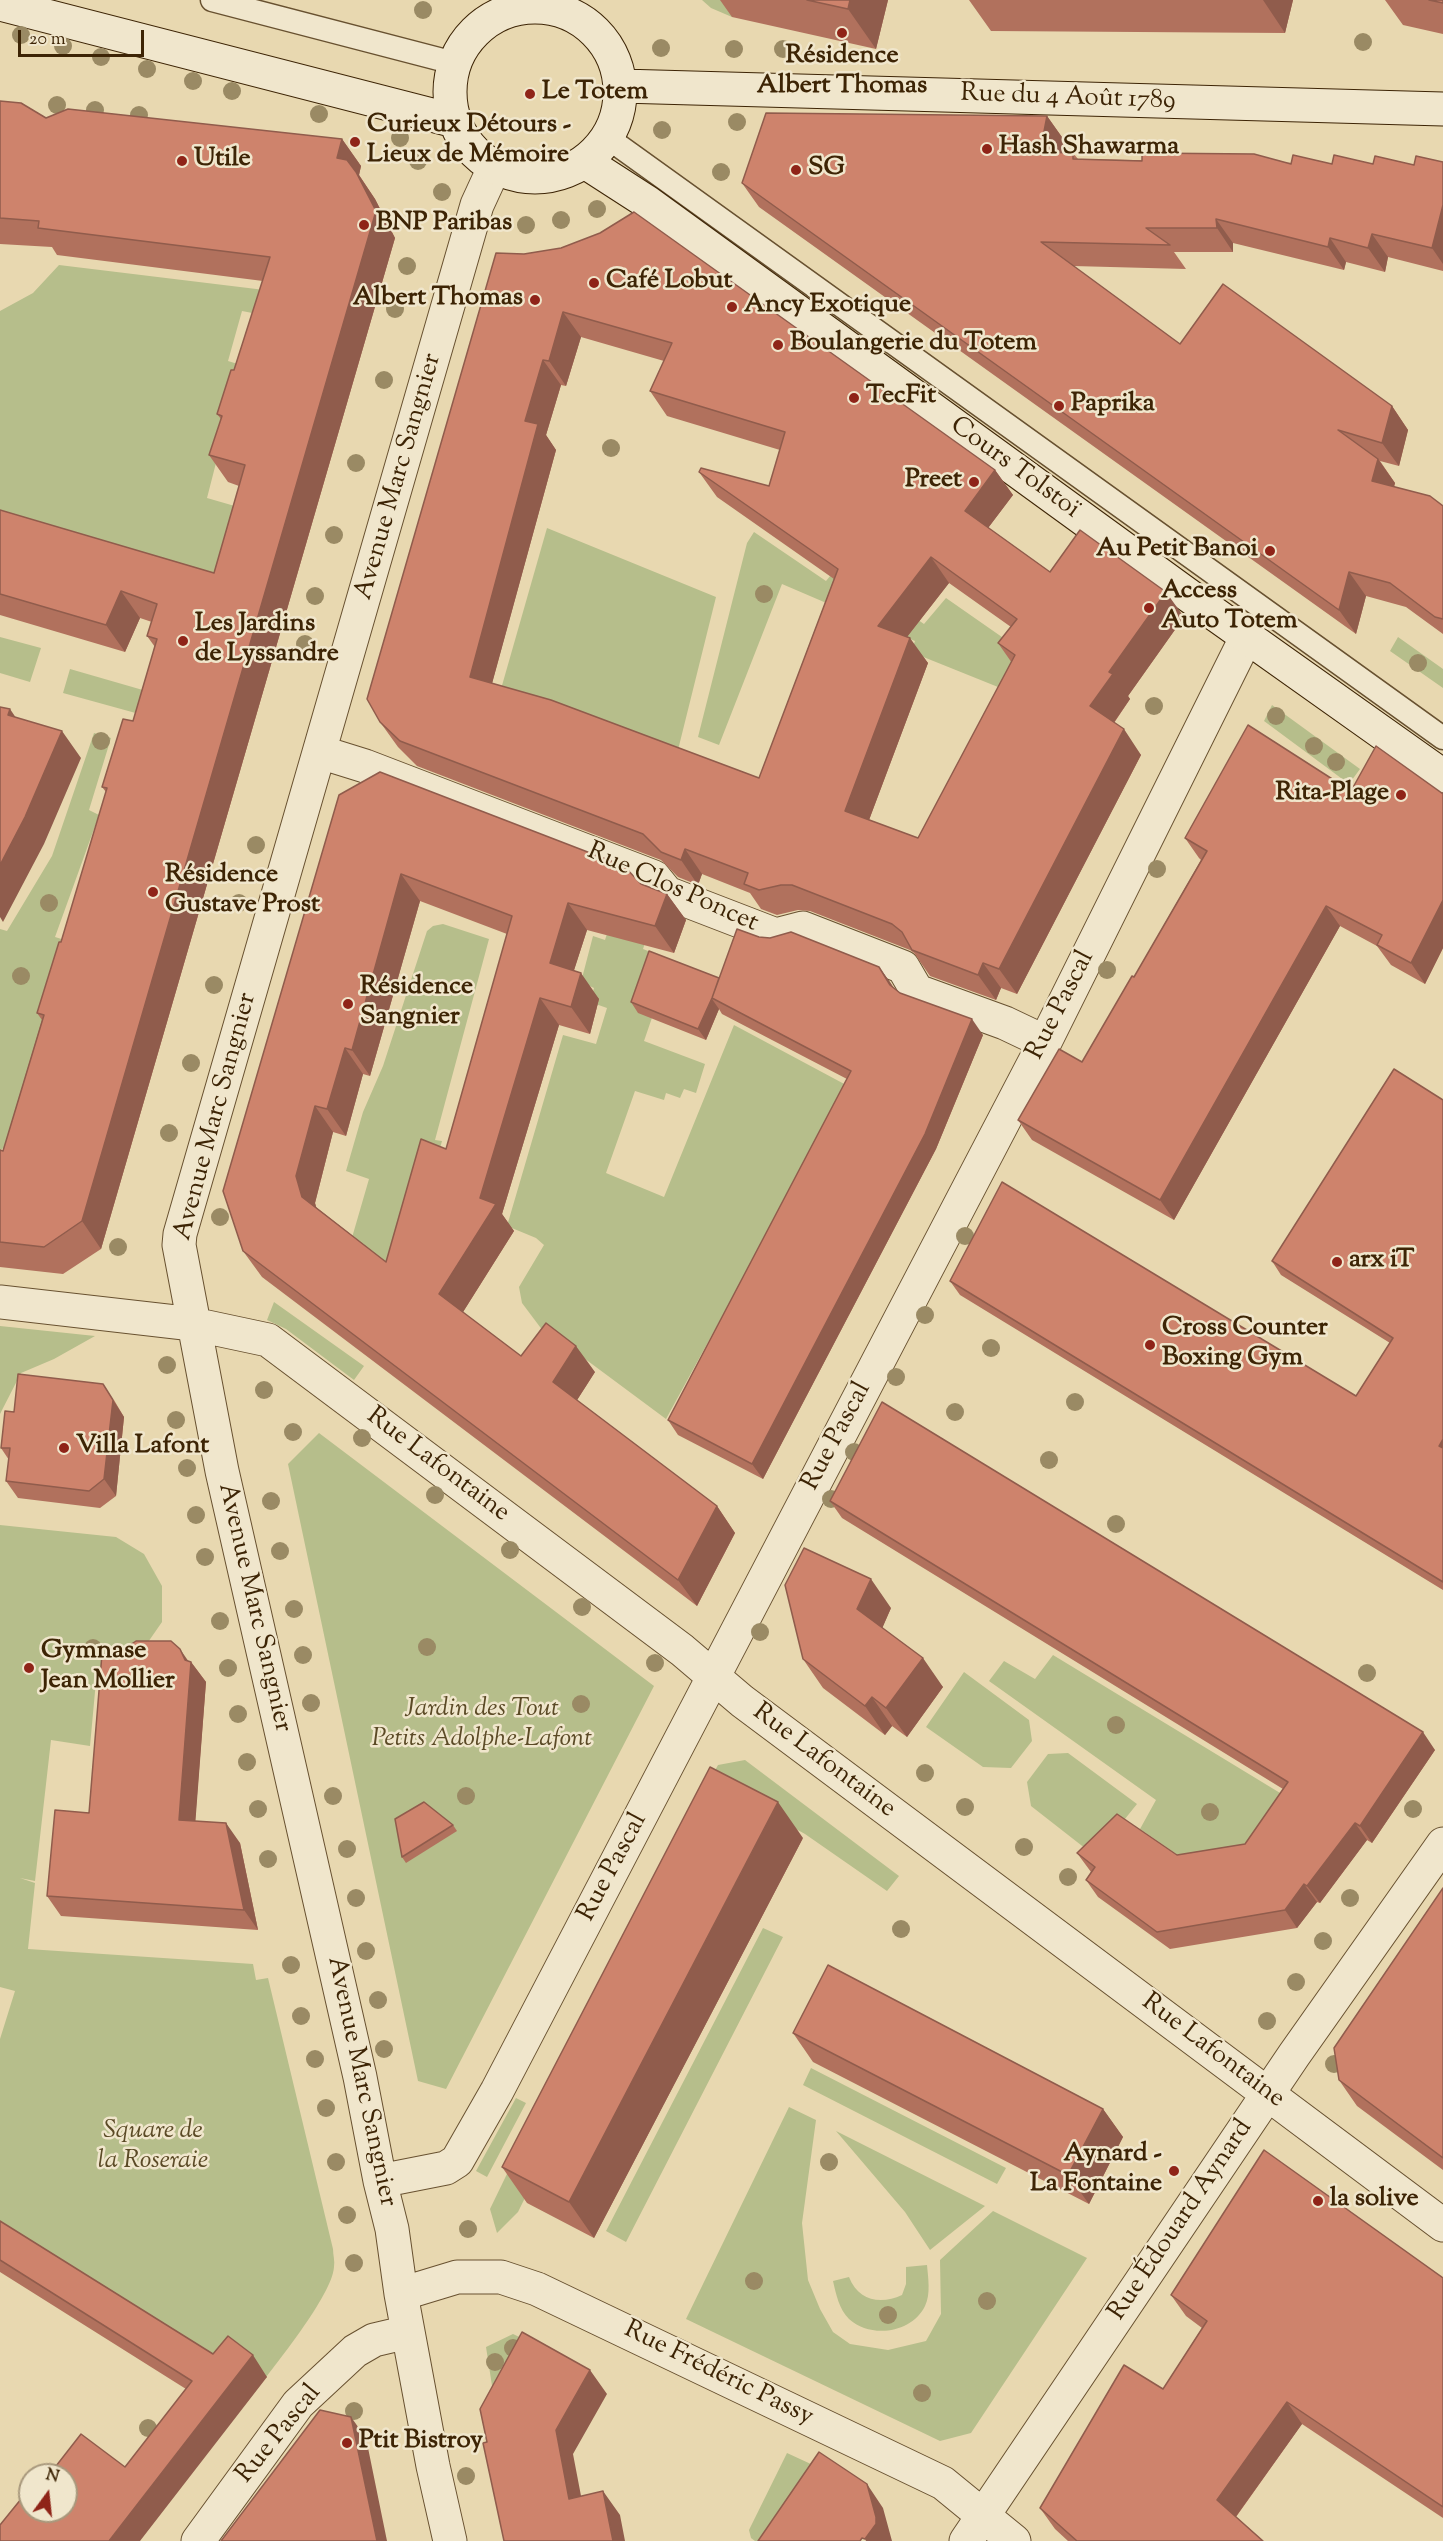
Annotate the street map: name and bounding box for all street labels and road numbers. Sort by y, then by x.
street label: Rue du 4 Août 1789 [960,80,1176,118]
street label: Avenue Marc Sangnier [350,350,450,604]
street label: Cours Tolstoï [943,411,1085,527]
street label: Rue Clos Poncet [582,837,762,941]
street label: Rue Pascal [1021,946,1103,1066]
street label: Avenue Marc Sangnier [169,990,265,1244]
street label: Rue Pascal [797,1378,879,1496]
street label: Rue Lafontaine [359,1402,515,1530]
street label: Avenue Marc Sangnier [209,1480,297,1736]
street label: Rue Lafontaine [745,1698,901,1826]
street label: Rue Pascal [573,1809,655,1927]
street label: Avenue Marc Sangnier [318,1954,402,2210]
street label: Rue Lafontaine [1134,1988,1290,2116]
street label: Rue Édouard Aynard [1103,2115,1261,2327]
street label: Rue Frédéric Passy [618,2316,818,2434]
street label: Rue Pascal [231,2379,329,2491]

